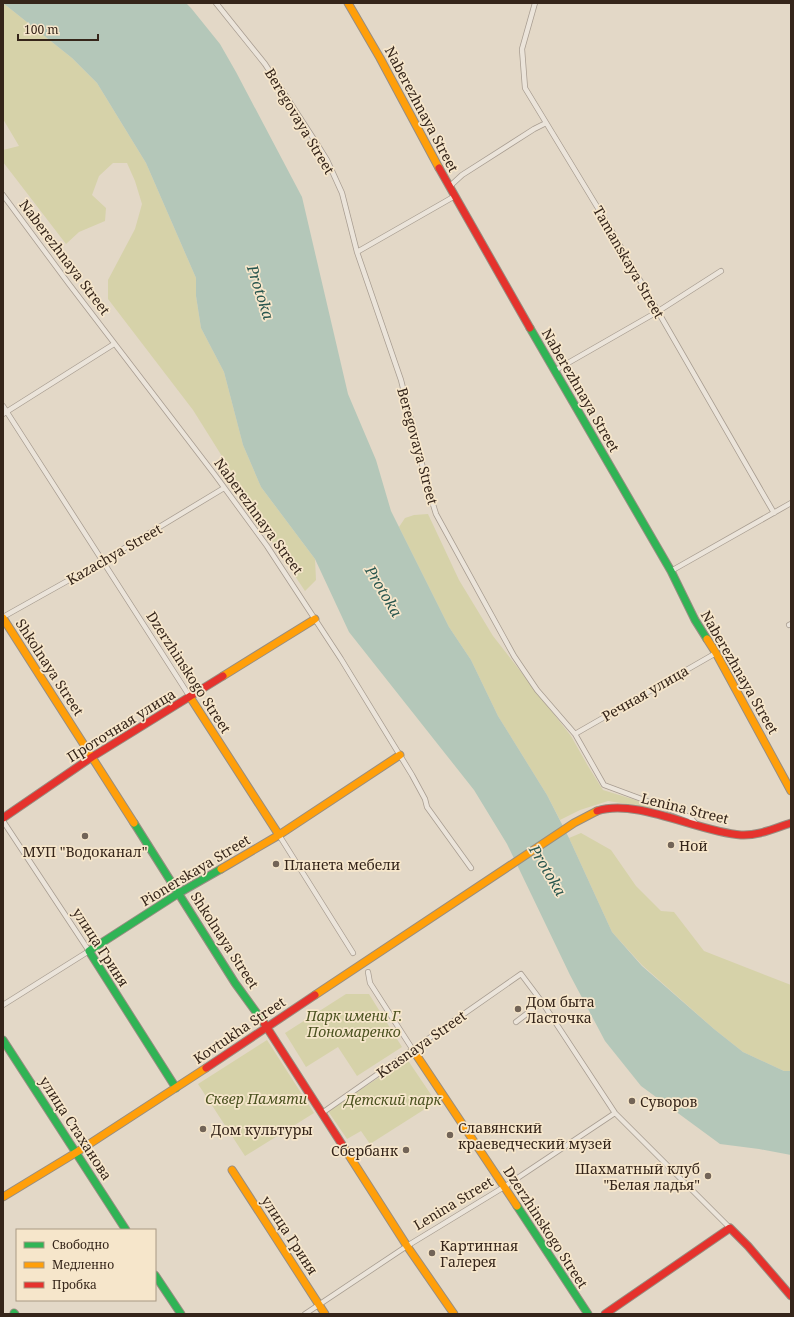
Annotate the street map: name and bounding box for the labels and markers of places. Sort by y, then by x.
marker: МУП "Водоканал" [80,831,90,841]
place label: Ной [679,836,708,855]
marker: Ной [666,840,676,850]
place label: МУП "Водоканал" [23,842,147,861]
place label: Планета мебели [284,855,400,874]
marker: Планета мебели [271,859,281,869]
place label: Дом быта Ласточка [526,992,595,1027]
marker: Дом быта Ласточка [513,1004,523,1014]
place label: Суворов [640,1092,697,1111]
marker: Суворов [627,1096,637,1106]
place label: Славянский краеведческий музей [458,1118,612,1153]
place label: Дом культуры [211,1120,313,1139]
marker: Дом культуры [198,1124,208,1134]
marker: Славянский краеведческий музей [445,1130,455,1140]
place label: Сбербанк [331,1141,399,1160]
marker: Сбербанк [401,1145,411,1155]
place label: Шахматный клуб "Белая ладья" [575,1159,700,1194]
marker: Шахматный клуб "Белая ладья" [703,1171,713,1181]
place label: Картинная Галерея [440,1236,518,1271]
marker: Картинная Галерея [427,1248,437,1258]

